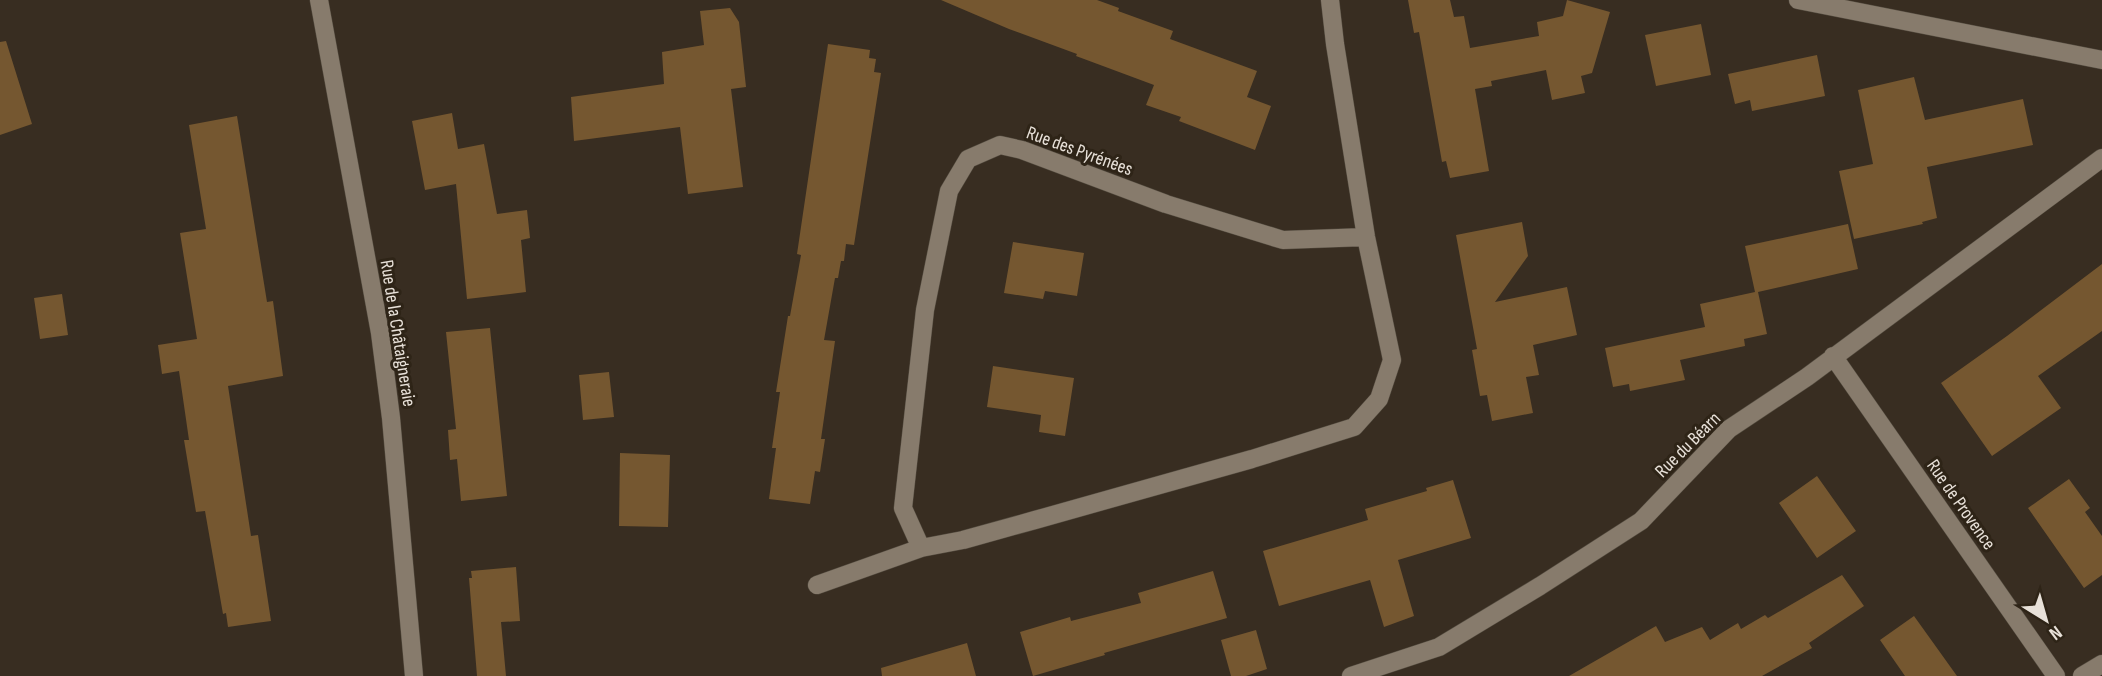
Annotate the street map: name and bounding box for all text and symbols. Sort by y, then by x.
street label: Rue des Pyrénées [1023,122,1136,181]
street label: Rue de la Châtaigneraie [375,258,420,408]
street label: Rue du Béarn [1650,407,1726,483]
street label: Rue de Provence [1921,455,2000,554]
north arrow [2011,585,2081,655]
text: N [2044,620,2066,645]

